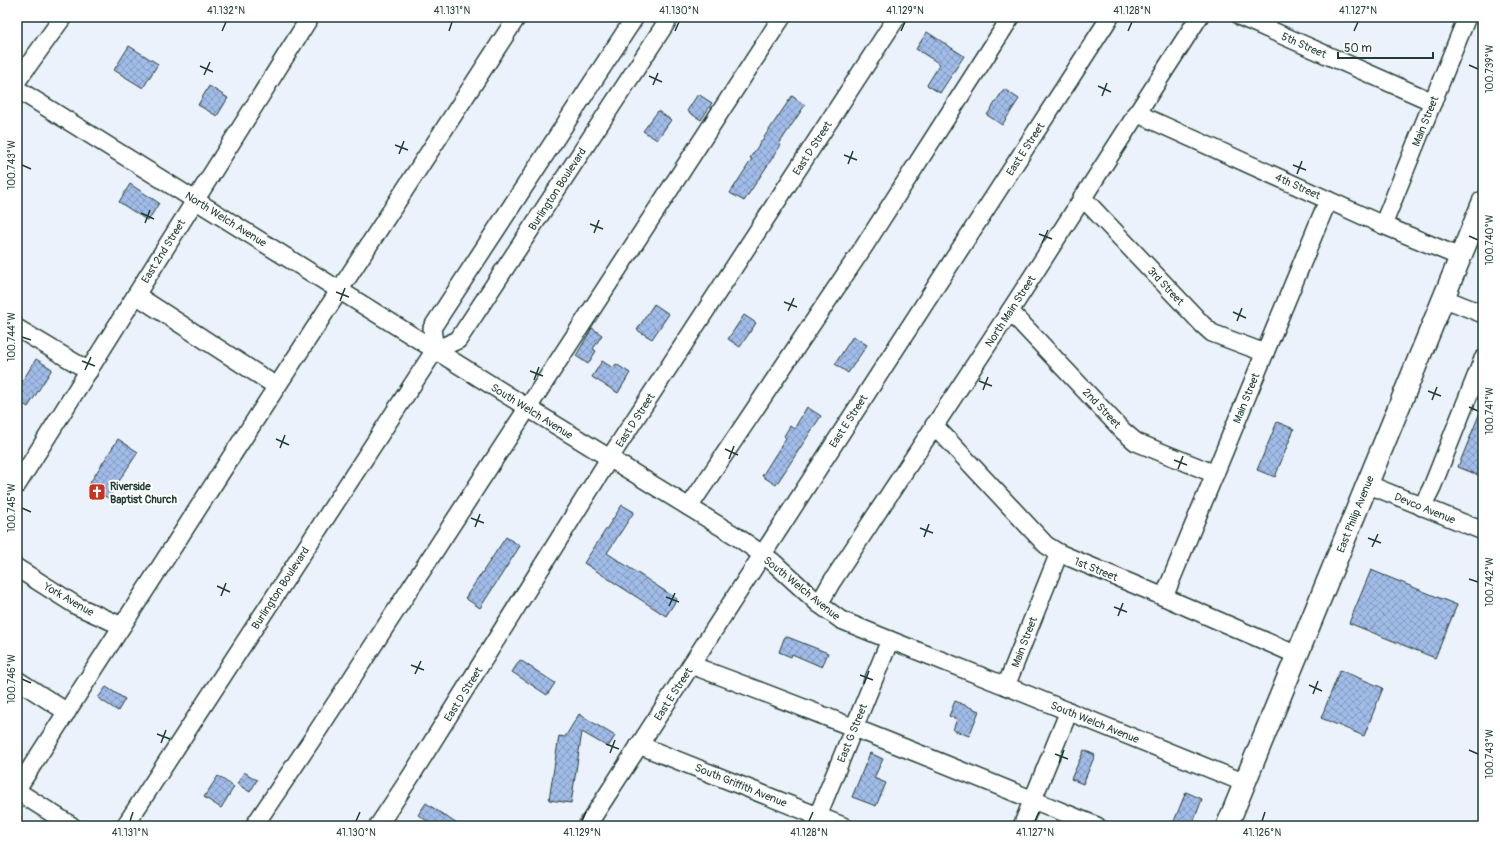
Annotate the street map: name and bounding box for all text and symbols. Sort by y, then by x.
text: 41.132°N [207,5,245,17]
text: 41.131°N [434,5,470,17]
text: 41.130°N [659,5,699,17]
text: 41.129°N [886,5,924,17]
text: 41.128°N [1113,5,1151,17]
text: 41.127°N [1339,5,1377,17]
street label: 5th Street [1279,30,1329,61]
scale bar [1338,34,1433,60]
text: 50 m [1344,41,1372,56]
text: 100.739°W [1484,44,1496,93]
street label: Main Street [1409,94,1442,148]
street label: East D Street [790,118,835,178]
street label: East E Street [1003,120,1048,178]
text: 100.743°W [6,140,18,190]
street label: Burlington Boulevard [526,146,589,233]
street label: 4th Street [1273,171,1323,202]
street label: North Welch Avenue [183,189,269,250]
text: 100.740°W [1484,214,1496,265]
street label: East 2nd Street [139,217,188,285]
street label: 3rd Street [1145,265,1187,309]
street label: North Main Street [982,273,1039,349]
text: 100.744°W [6,312,18,362]
street label: Main Street [1230,371,1263,425]
street label: South Welch Avenue [488,381,576,442]
street label: 2nd Street [1080,386,1124,431]
text: 100.741°W [1484,387,1496,435]
street label: East D Street [613,390,658,450]
street label: East E Street [826,392,871,450]
street label: East Philip Avenue [1334,473,1377,555]
place label: Riverside Baptist Church [110,480,177,506]
church icon: Riverside Baptist Church [87,482,107,502]
text: 100.745°W [6,483,18,533]
street label: Devco Avenue [1392,490,1458,527]
street label: Burlington Boulevard [249,545,312,632]
street label: South Welch Avenue [761,554,843,623]
street label: 1st Street [1072,555,1120,584]
text: 100.742°W [1484,557,1496,607]
street label: York Avenue [40,579,97,619]
street label: Main Street [1009,614,1040,669]
text: 100.746°W [6,654,18,704]
street label: East D Street [442,664,486,724]
street label: East E Street [651,665,696,723]
street label: South Welch Avenue [1049,699,1141,746]
street label: East G Street [835,701,870,764]
text: 100.743°W [1484,729,1496,779]
street label: South Griffith Avenue [693,761,789,810]
text: 41.131°N [112,827,148,839]
text: 41.130°N [336,827,376,839]
text: 41.129°N [563,827,601,839]
text: 41.128°N [790,827,828,839]
text: 41.127°N [1016,827,1054,839]
text: 41.126°N [1243,827,1281,839]

